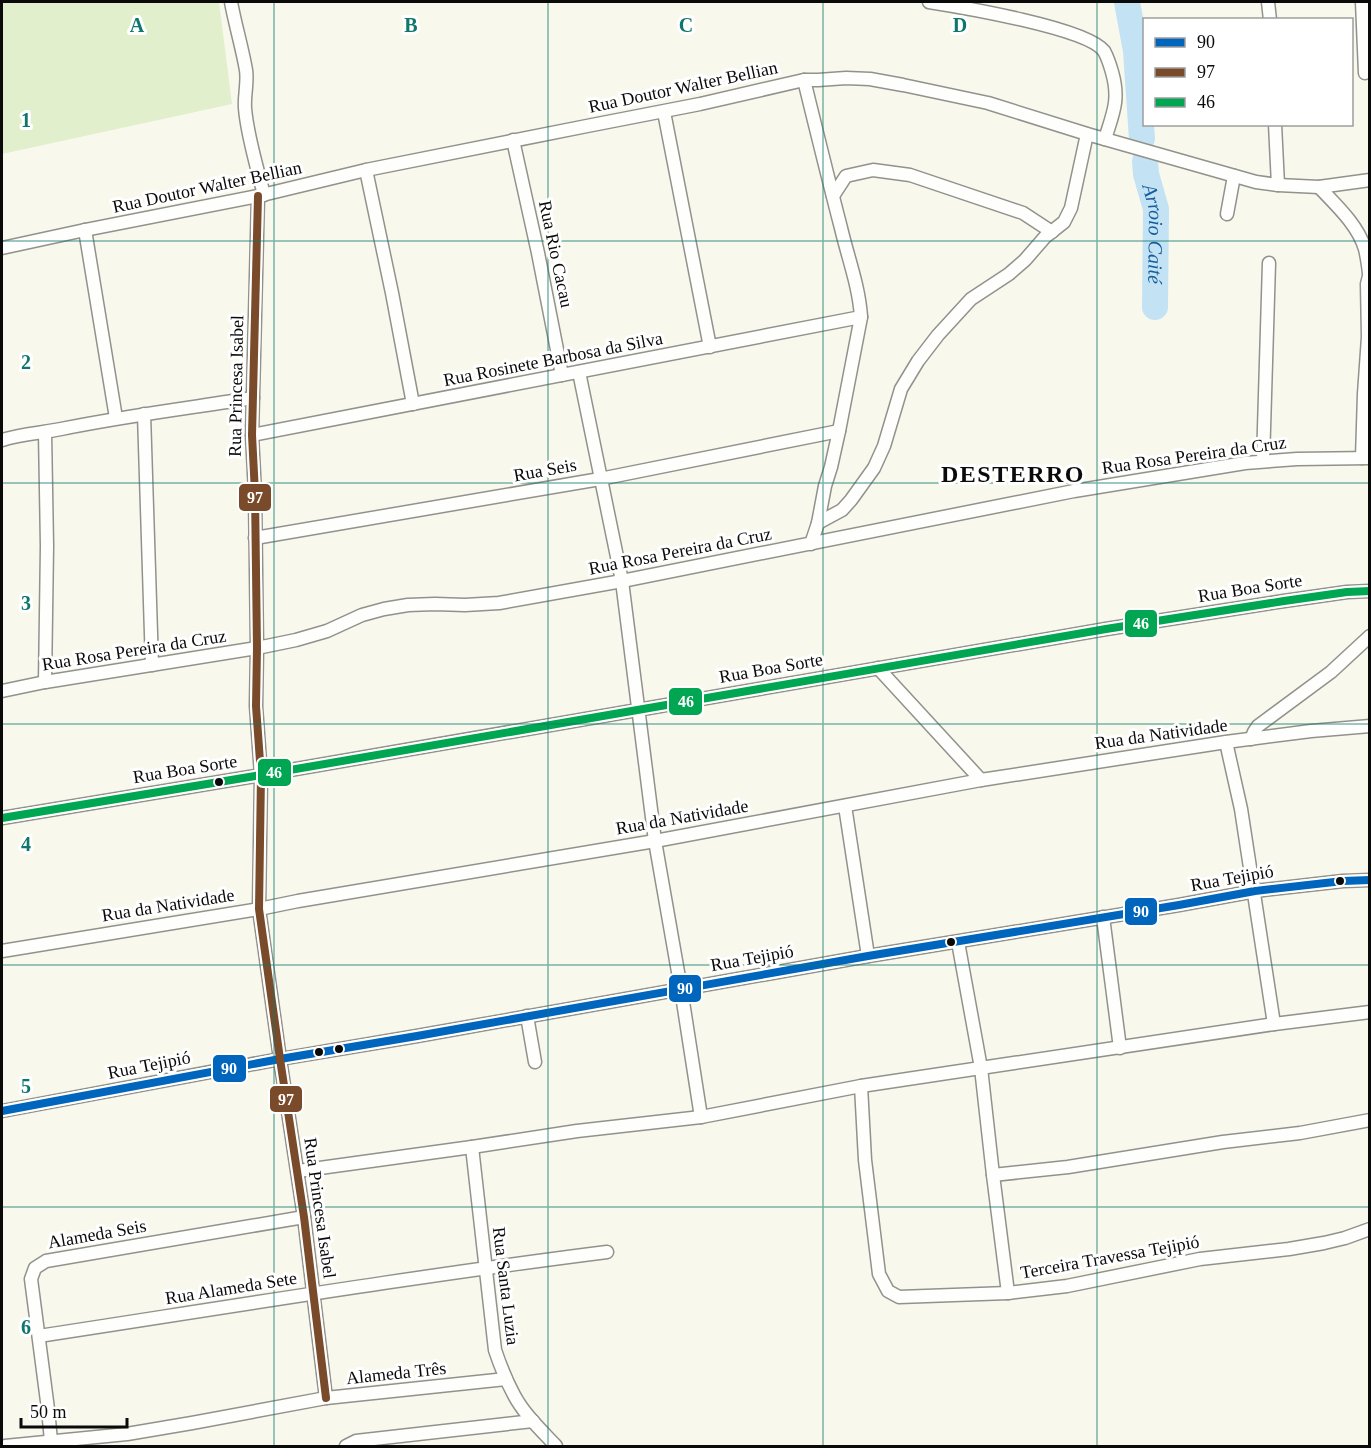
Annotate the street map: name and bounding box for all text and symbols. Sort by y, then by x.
text: A [130,14,145,36]
text: B [404,14,418,36]
text: C [679,14,693,36]
text: D [953,14,967,36]
legend [1143,18,1353,126]
text: 90 [1197,32,1215,52]
street label: Rua Doutor Walter Bellian [587,57,779,117]
text: 97 [1197,62,1215,82]
text: 46 [1197,92,1215,112]
text: 1 [21,109,31,131]
street label: Rua Doutor Walter Bellian [111,157,303,217]
water label: Arroio Caité [1138,179,1167,285]
street label: Rua Rio Cacau [535,199,577,309]
street label: Rua Princesa Isabel [225,315,247,457]
street label: Rua Rosinete Barbosa da Silva [442,328,664,390]
text: 2 [21,351,31,373]
street label: Rua Rosa Pereira da Cruz [1101,432,1287,478]
street label: Rua Seis [512,455,578,485]
district label: DESTERRO [941,461,1085,487]
line badge: 97 [238,483,272,512]
text: 97 [247,489,263,506]
street label: Rua Rosa Pereira da Cruz [587,523,773,579]
street label: Rua Boa Sorte [1197,570,1303,606]
text: 3 [21,592,31,614]
line badge: 46 [1124,609,1158,638]
text: 46 [1133,615,1149,632]
street label: Rua Rosa Pereira da Cruz [41,626,227,674]
street label: Rua Boa Sorte [718,649,824,687]
line badge: 46 [668,687,703,716]
text: 46 [678,693,694,710]
street label: Rua da Natividade [1093,715,1229,753]
street label: Rua Boa Sorte [132,751,238,787]
line badge: 46 [257,758,292,787]
text: 46 [266,764,282,781]
unlabelled marker [213,776,225,788]
street label: Rua da Natividade [614,796,750,838]
text: 4 [21,833,31,855]
street label: Rua Tejipió [1189,861,1275,895]
unlabelled marker [1334,875,1346,887]
street label: Rua da Natividade [100,885,236,925]
line badge: 90 [1124,897,1158,926]
text: 90 [1133,903,1149,920]
unlabelled marker [945,936,957,948]
street label: Rua Tejipió [709,941,795,975]
line badge: 90 [668,974,702,1003]
text: 90 [677,980,693,997]
unlabelled marker [333,1043,345,1055]
unlabelled marker [313,1046,325,1058]
street label: Rua Tejipió [106,1047,192,1083]
line badge: 90 [212,1054,247,1083]
text: 90 [221,1060,237,1077]
text: 5 [21,1075,31,1097]
line badge: 97 [269,1085,303,1113]
text: 97 [278,1091,294,1108]
street label: Rua Princesa Isabel [300,1136,340,1280]
street label: Alameda Seis [46,1216,148,1252]
street label: Rua Santa Luzia [489,1226,523,1346]
street label: Terceira Travessa Tejipió [1019,1231,1201,1283]
street label: Rua Alameda Sete [164,1268,298,1308]
text: 6 [21,1316,31,1338]
street label: Alameda Três [345,1358,447,1388]
scale bar [21,1391,128,1429]
text: 50 m [30,1402,67,1422]

